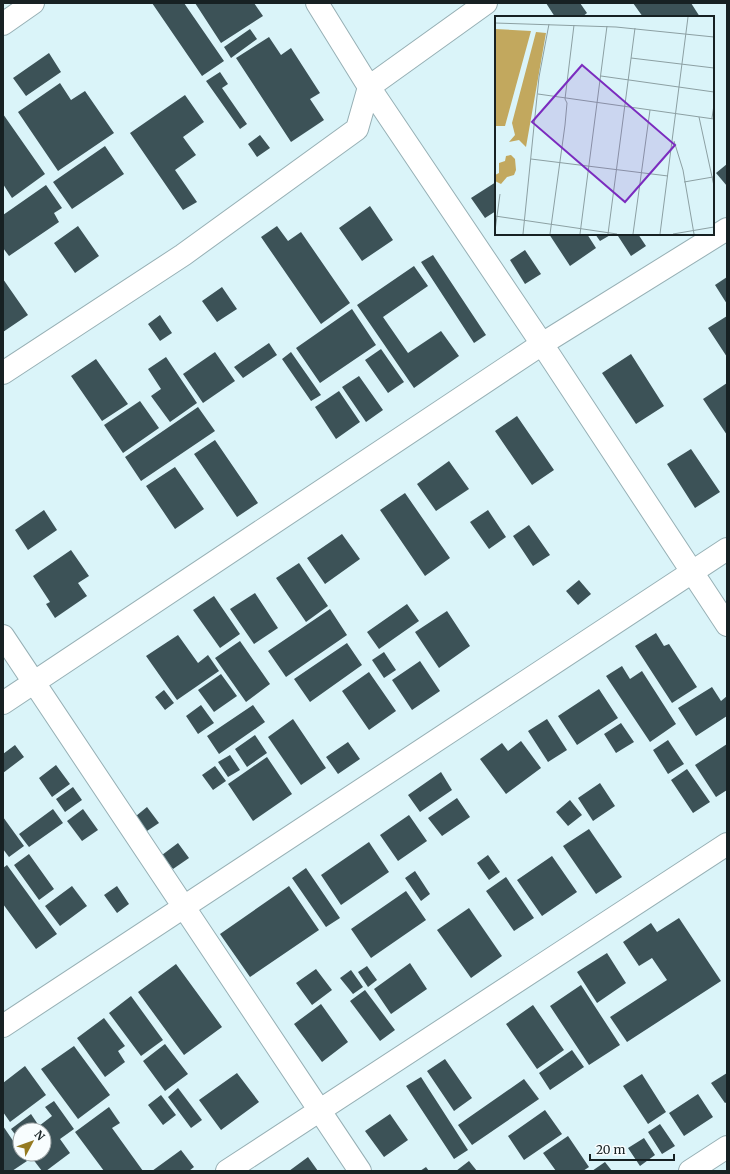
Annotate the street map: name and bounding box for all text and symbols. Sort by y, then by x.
inset map [495,16,714,235]
north arrow [12,1122,52,1162]
text: N [31,1128,48,1144]
scale bar [590,1136,674,1162]
text: 20 m [596,1142,625,1157]

